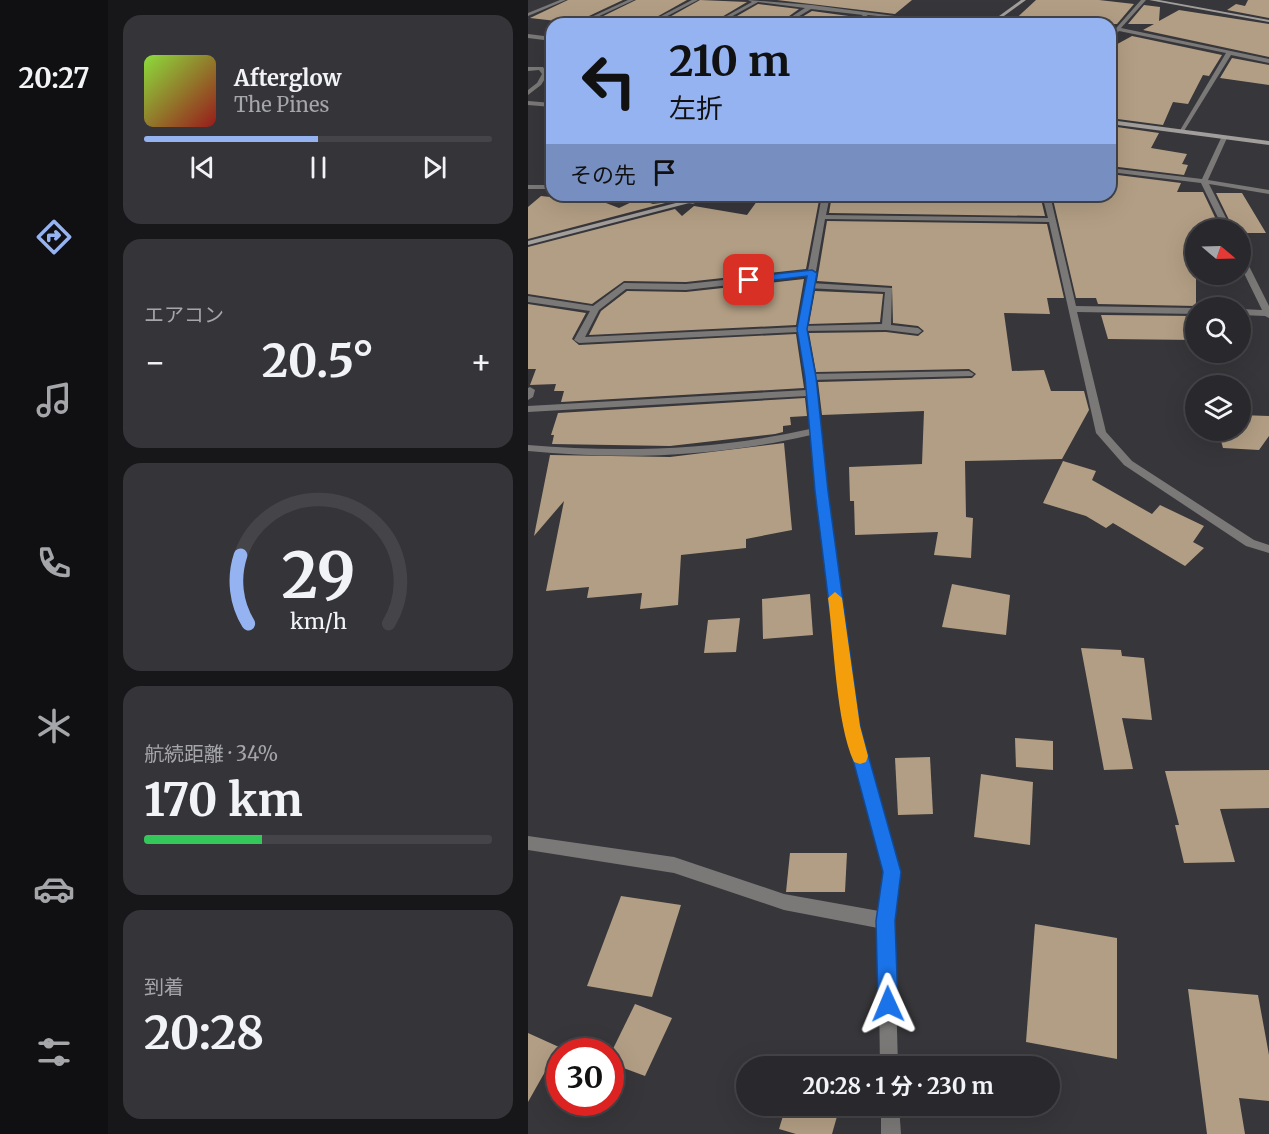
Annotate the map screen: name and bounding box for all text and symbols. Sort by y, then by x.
text: 210 m [669,35,790,87]
icon: left [570,42,648,120]
text: 20:27 [19,61,89,95]
text: Afterglow [234,64,341,92]
text: 左折 [669,91,723,125]
text: The Pines [234,92,329,117]
icon: previous [186,151,219,184]
icon: pause [302,151,335,184]
icon: next [418,151,451,184]
icon: arrive [648,156,681,189]
text: その先 [570,161,636,189]
icon: directions [33,216,75,258]
north arrow [1185,219,1251,285]
map controls [1185,219,1251,441]
pin [723,254,774,305]
icon: arrive [732,263,765,296]
button: search [1185,297,1251,363]
text: エアコン [144,302,224,327]
text: 20.5° [262,333,374,389]
text: − [144,342,166,383]
text: + [470,342,492,383]
button: layers [1185,375,1251,441]
icon: music [33,379,75,421]
text: 29 [281,537,355,615]
icon: phone [33,542,75,584]
text: km/h [290,608,346,635]
icon: climate [33,705,75,747]
text: 航続距離 · 34% [144,741,278,766]
text: 170 km [144,772,303,828]
icon: car [33,868,75,910]
position arrow [856,972,920,1036]
text: 到着 [144,974,184,999]
text: 20:28 [144,1005,264,1061]
icon: filters [33,1031,75,1073]
speed limit sign: 30 [546,1038,624,1116]
text: 20:28 · 1 分 · 230 m [802,1072,994,1100]

